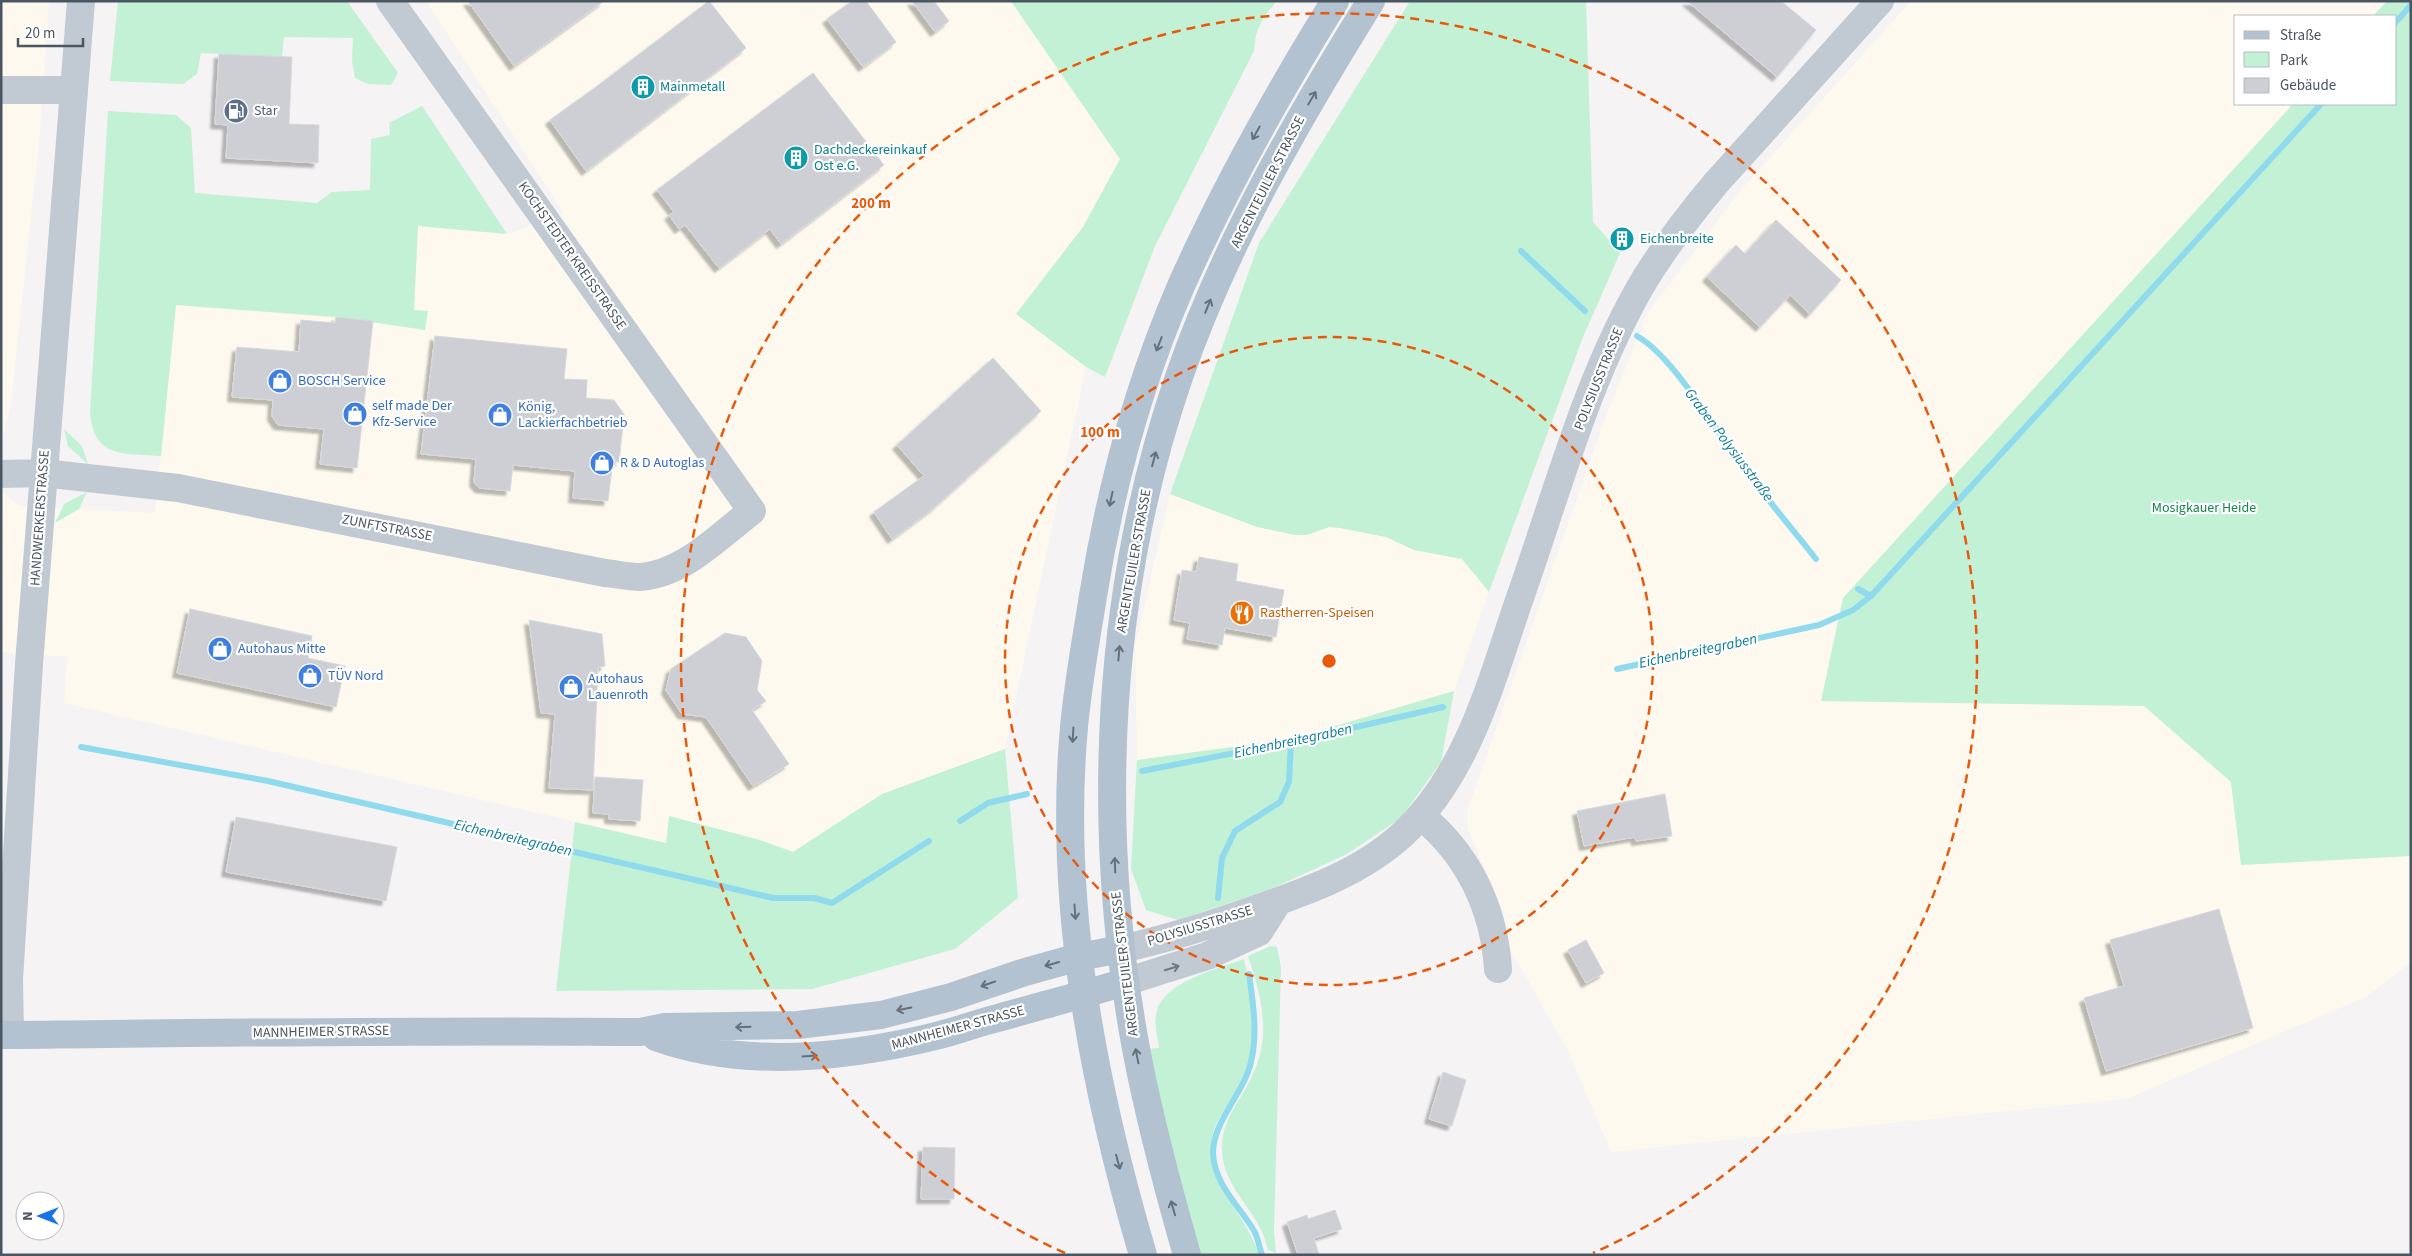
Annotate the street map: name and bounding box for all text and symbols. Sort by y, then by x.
scale bar [18,15,82,47]
legend [2234,15,2397,105]
text: 20 m [25,23,55,44]
text: Straße [2280,25,2321,46]
text: Park [2280,50,2309,71]
building icon: Mainmetall [630,74,656,100]
text: Gebäude [2280,75,2336,96]
place label: Mainmetall [660,77,726,97]
one-way arrow [1308,91,1318,105]
fuel station icon: Star [223,98,249,124]
place label: Star [254,101,278,121]
street label: ARGENTEUILER STRASSE [1226,113,1310,251]
one-way arrow [1251,126,1261,141]
place label: Dachdeckereinkauf Ost e.G. [814,140,928,176]
building icon: Dachdeckereinkauf Ost e.G. [783,145,809,171]
street label: KOCHSTEDTER KREISSTRASSE [513,178,631,334]
text: 200 m [851,193,891,214]
building icon: Eichenbreite [1609,226,1635,252]
place label: Eichenbreite [1640,229,1714,249]
one-way arrow [1204,298,1213,314]
street label: POLYSIUSSTRASSE [1569,325,1629,433]
one-way arrow [1154,336,1163,351]
shop icon: BOSCH Service [267,368,293,394]
place label: BOSCH Service [298,371,386,391]
water label: Graben Polysiusstraße [1679,384,1779,506]
place label: self made Der Kfz-Service [372,396,452,432]
place label: König, Lackierfachbetrieb [518,397,628,433]
shop icon: self made Der Kfz-Service [342,401,368,427]
shop icon: König, Lackierfachbetrieb [487,402,513,428]
text: 100 m [1080,422,1120,443]
street label: HANDWERKERSTRASSE [25,449,55,587]
shop icon: R & D Autoglas [589,450,615,476]
one-way arrow [1150,451,1159,467]
place label: R & D Autoglas [620,453,704,473]
street label: ARGENTEUILER STRASSE [1112,488,1156,634]
one-way arrow [1106,491,1115,507]
park label: Mosigkauer Heide [2152,498,2256,518]
street label: ZUNFTSTRASSE [340,509,434,547]
restaurant icon: Rastherren-Speisen [1229,600,1255,626]
place label: Rastherren-Speisen [1260,603,1374,623]
water label: Eichenbreitegraben [1637,628,1759,674]
shop icon: Autohaus Mitte [207,636,233,662]
place label: Autohaus Mitte [238,639,326,659]
one-way arrow [1114,645,1124,661]
centre of rings [1320,652,1338,670]
shop icon: TÜV Nord [297,663,323,689]
place label: TÜV Nord [328,666,384,686]
place label: Autohaus Lauenroth [588,669,649,705]
shop icon: Autohaus Lauenroth [558,674,584,700]
water label: Eichenbreitegraben [1232,718,1354,764]
one-way arrow [1069,727,1078,743]
water label: Eichenbreitegraben [452,814,574,862]
one-way arrow [1110,858,1119,874]
street label: ARGENTEUILER STRASSE [1106,891,1144,1037]
street label: POLYSIUSSTRASSE [1145,900,1255,952]
one-way arrow [1071,904,1080,920]
one-way arrow [1044,960,1060,970]
one-way arrow [1164,963,1180,973]
one-way arrow [981,980,997,990]
street label: MANNHEIMER STRASSE [889,1001,1027,1055]
one-way arrow [897,1005,913,1015]
street label: MANNHEIMER STRASSE [252,1021,390,1043]
one-way arrow [735,1022,751,1031]
one-way arrow [1132,1049,1142,1065]
one-way arrow [802,1051,818,1061]
one-way arrow [1114,1154,1123,1170]
north arrow [15,1191,65,1241]
one-way arrow [1168,1200,1178,1216]
text: N [18,1211,38,1221]

